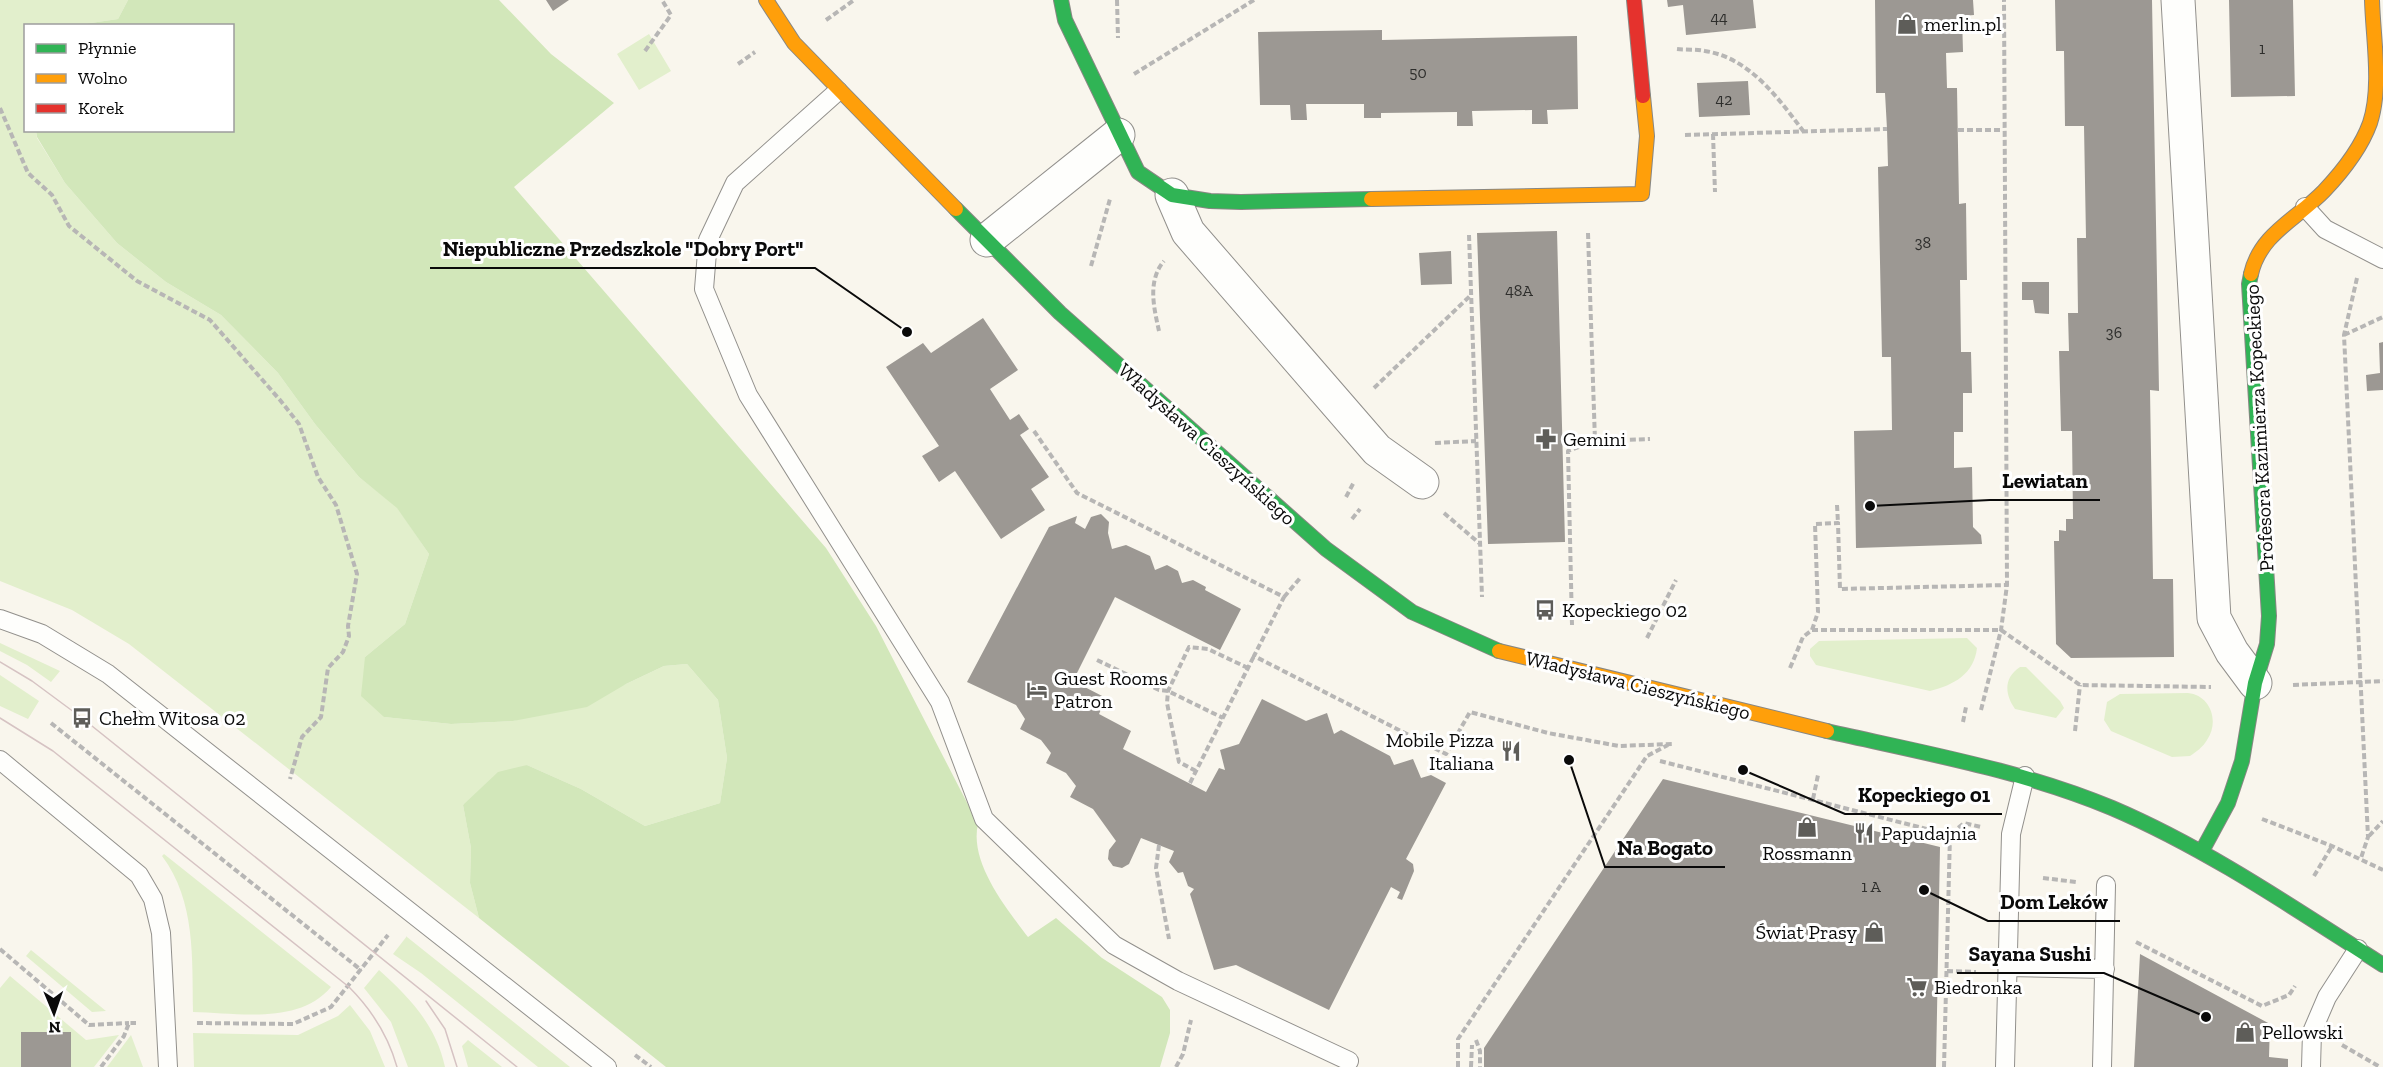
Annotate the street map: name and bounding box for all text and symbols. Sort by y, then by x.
house number: 44 [1710,8,1728,27]
shop icon: merlin.pl [1895,12,1919,36]
place label: merlin.pl [1924,12,2002,36]
legend [24,24,234,132]
text: Płynnie [78,37,136,59]
house number: 1 [2259,39,2265,58]
house number: 50 [1409,63,1427,82]
text: Wolno [78,67,128,89]
house number: 42 [1716,90,1732,109]
text: Korek [78,97,124,119]
callout: Niepubliczne Przedszkole "Dobry Port" [430,229,815,268]
house number: 38 [1915,233,1931,252]
text: Niepubliczne Przedszkole "Dobry Port" [443,236,803,261]
house number: 48A [1505,281,1533,300]
street label: Profesora Kazimierza Kopeckiego [2239,284,2279,572]
house number: 36 [2106,323,2122,342]
street label: Władysława Cieszyńskiego [1113,358,1301,530]
pharmacy icon: Gemini [1534,427,1558,451]
place label: Gemini [1563,427,1627,451]
callout: Lewiatan [1990,461,2100,500]
text: Lewiatan [2002,468,2089,493]
bus stop icon: Kopeckiego 02 [1533,598,1557,622]
place label: Kopeckiego 02 [1562,598,1687,622]
street label: Władysława Cieszyńskiego [1523,645,1753,725]
place label: Guest Rooms Patron [1054,666,1168,713]
hotel icon: Guest Rooms Patron [1025,678,1049,702]
bus stop icon: Chełm Witosa 02 [70,706,94,730]
place label: Chełm Witosa 02 [99,706,246,730]
place label: Mobile Pizza Italiana [1386,728,1494,775]
restaurant icon: Mobile Pizza Italiana [1499,739,1523,763]
callout: Kopeckiego 01 [1845,775,2002,814]
text: Kopeckiego 01 [1858,782,1991,807]
shop icon: Rossmann [1795,815,1819,839]
restaurant icon: Papudajnia [1852,821,1876,845]
place label: Papudajnia [1881,821,1977,845]
callout: Na Bogato [1605,828,1725,867]
text: Na Bogato [1617,835,1713,860]
place label: Rossmann [1762,841,1852,865]
house number: 1 A [1861,877,1881,896]
callout: Dom Leków [1988,882,2120,921]
text: Dom Leków [2000,889,2108,914]
place label: Świat Prasy [1755,920,1858,944]
shop icon: Świat Prasy [1862,920,1886,944]
callout: Sayana Sushi [1957,934,2104,973]
text: Sayana Sushi [1969,941,2091,966]
supermarket icon: Biedronka [1905,975,1929,999]
place label: Biedronka [1934,975,2023,999]
north arrow [24,983,84,1043]
text: N [48,1018,61,1037]
shop icon: Pellowski [2233,1020,2257,1044]
place label: Pellowski [2262,1020,2343,1044]

